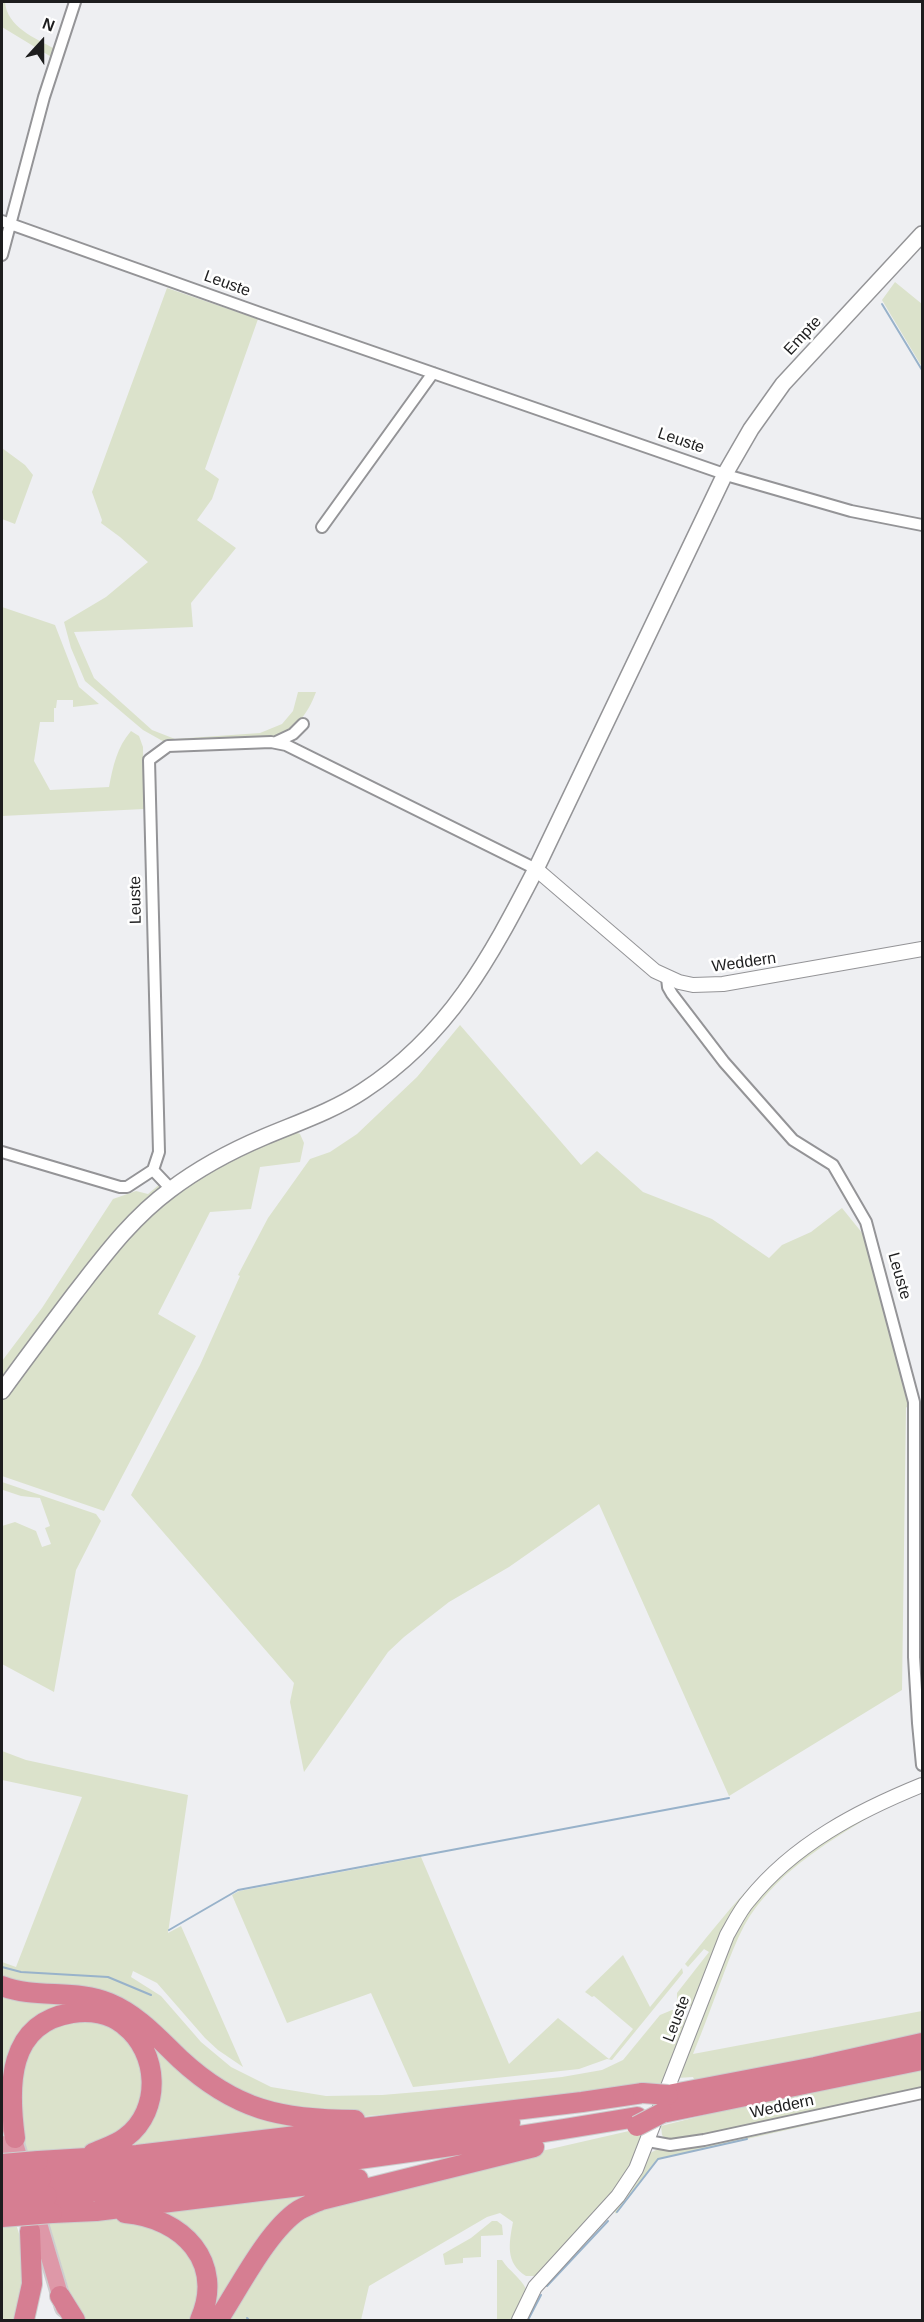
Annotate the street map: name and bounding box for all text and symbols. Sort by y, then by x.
north arrow [12,12,72,72]
text: N [40,15,57,35]
street label: Leuste [201,267,253,301]
street label: Empte [780,313,826,359]
street label: Leuste [655,424,707,458]
street label: Leuste [126,876,146,924]
street label: Weddern [711,949,777,977]
street label: Leuste [883,1250,915,1302]
street label: Leuste [659,1993,695,2045]
street label: Weddern [748,2091,816,2123]

